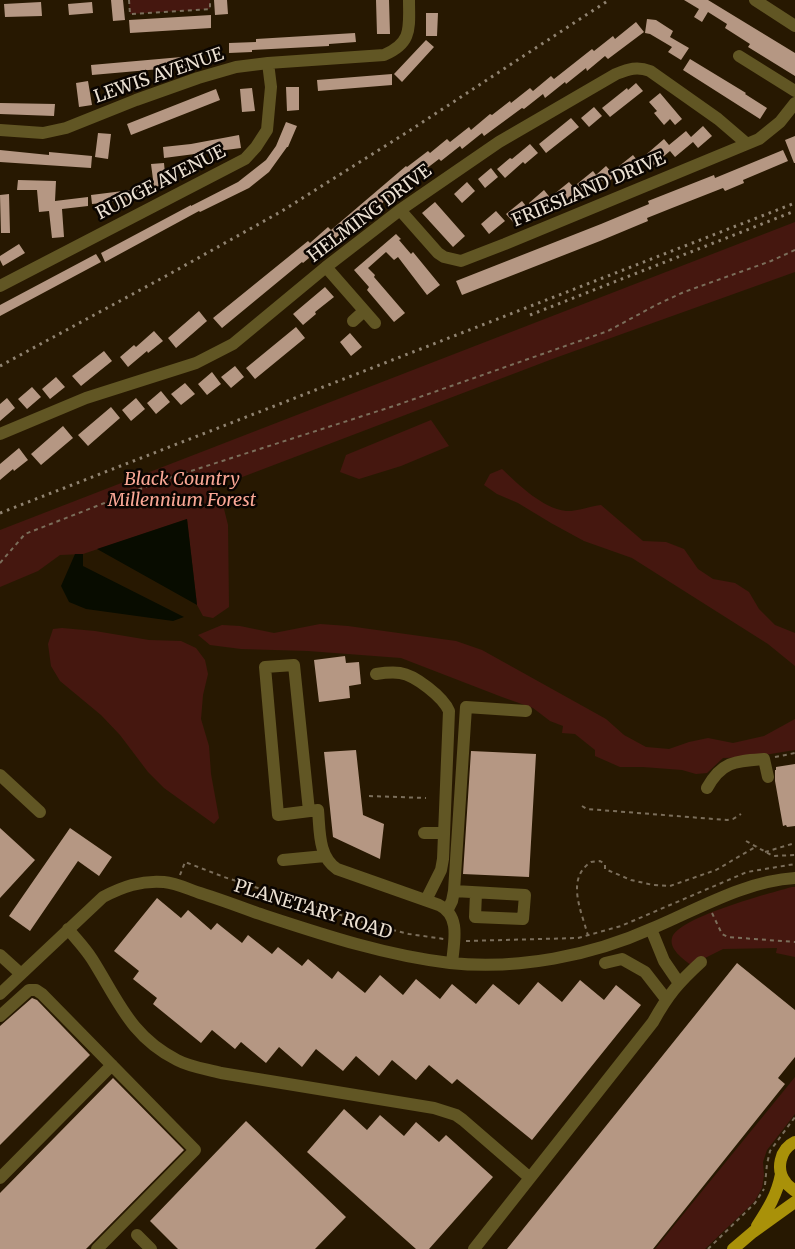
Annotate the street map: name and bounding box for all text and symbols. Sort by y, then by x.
street label: LEWIS AVENUE [91,44,227,108]
street label: RUDGE AVENUE [93,141,229,225]
street label: FRIESLAND DRIVE [509,148,669,232]
street label: HELMING DRIVE [304,160,436,268]
park label: Black Country Millennium Forest [108,469,256,512]
street label: PLANETARY ROAD [231,876,395,944]

